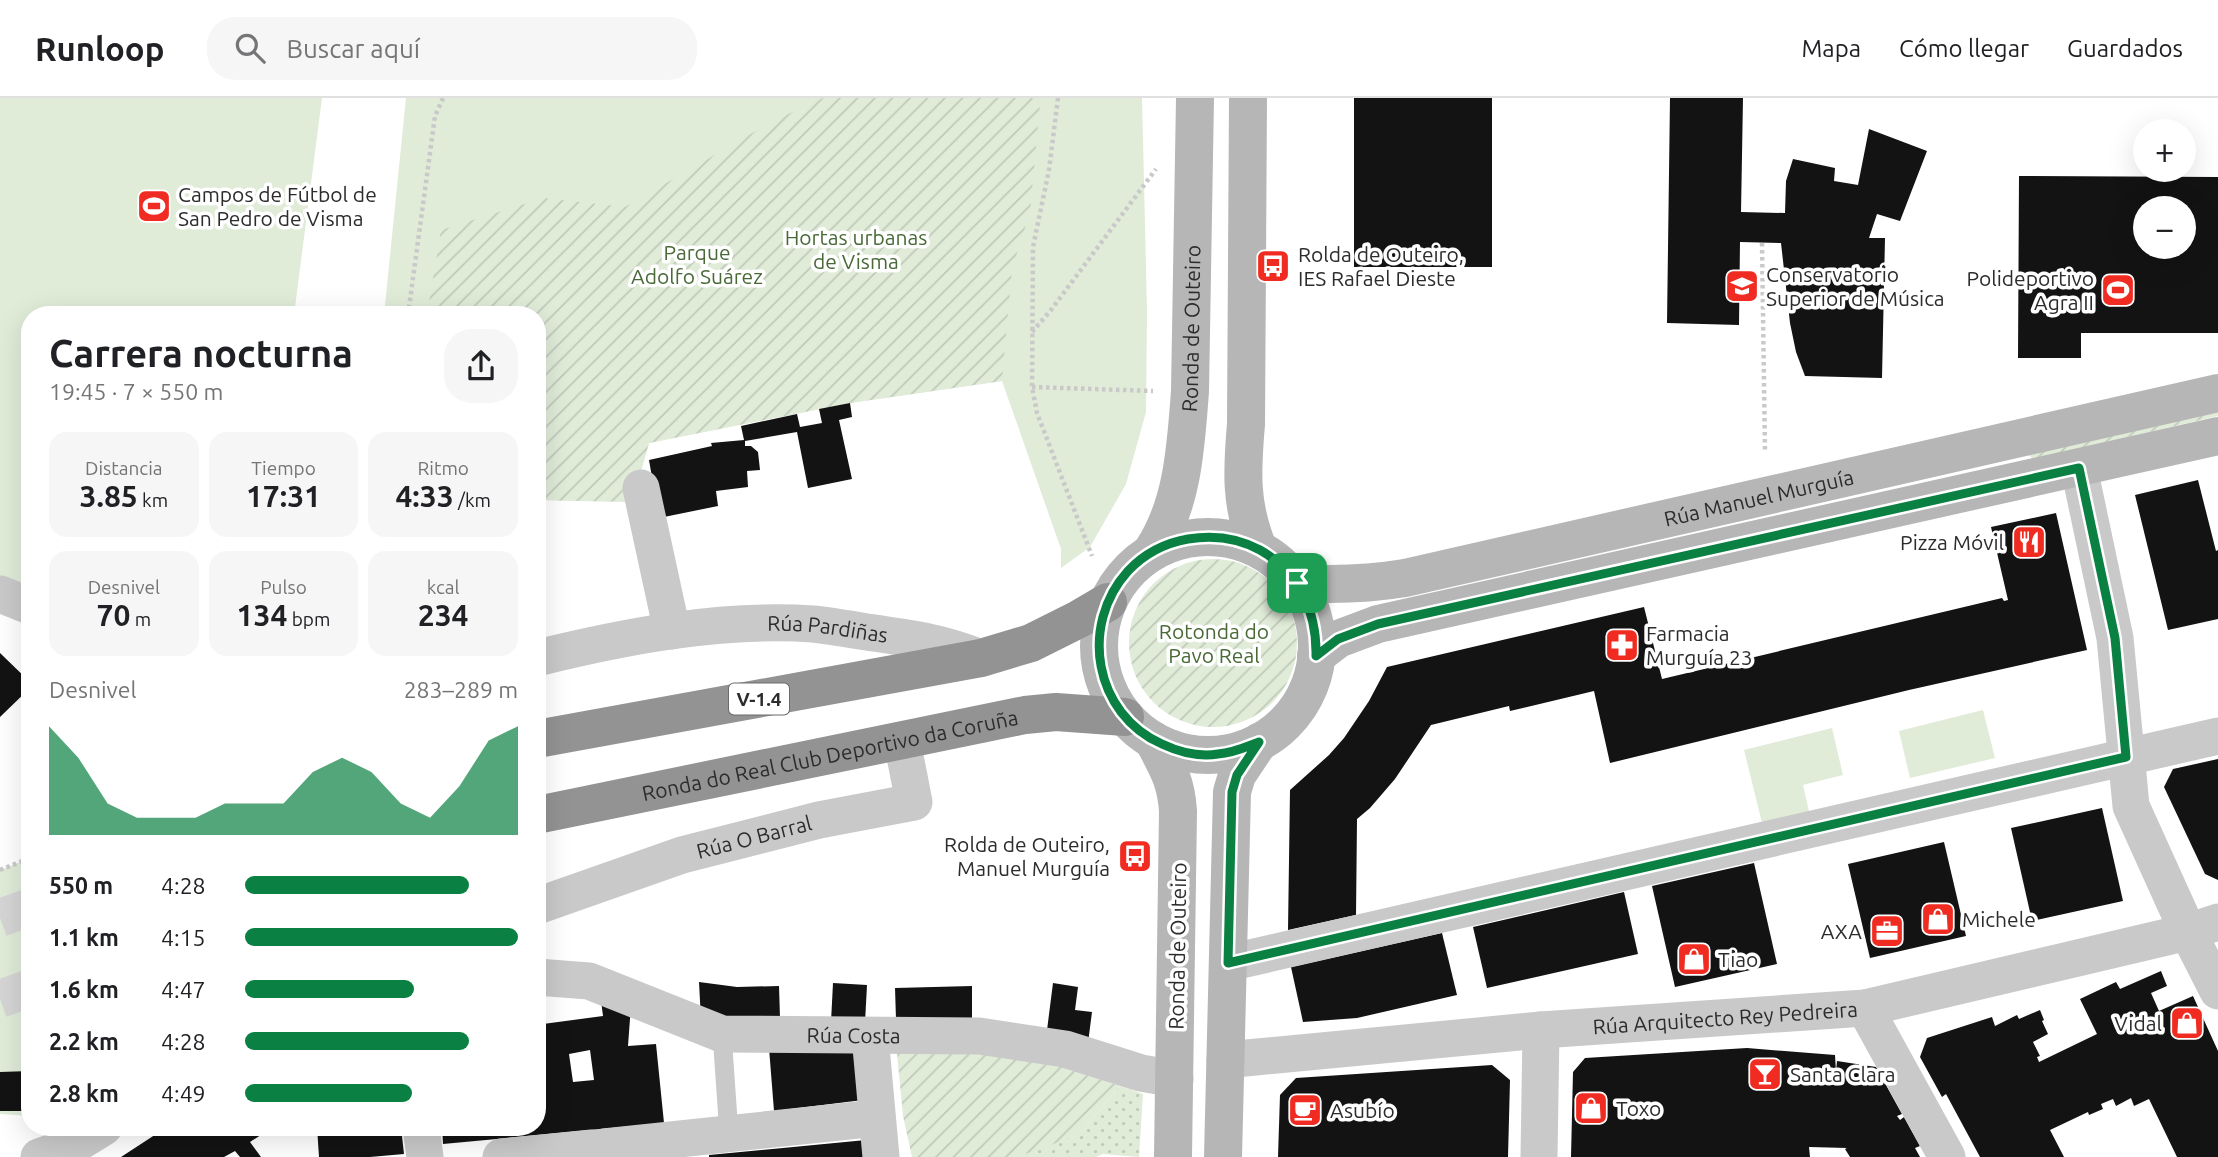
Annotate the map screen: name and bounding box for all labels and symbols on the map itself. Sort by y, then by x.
place label: Campos de Fútbol de San Pedro de Visma [178,182,377,230]
sports icon: Campos de Fútbol de San Pedro de Visma [135,187,173,225]
park label: Hortas urbanas de Visma [785,225,927,273]
park label: Parque Adolfo Suárez [631,240,763,288]
place label: Rolda de Outeiro, IES Rafael Dieste [1298,242,1464,290]
street label: Ronda de Outeiro [1177,244,1204,413]
bus stop icon: Rolda de Outeiro, IES Rafael Dieste [1254,247,1292,285]
place label: Conservatorio Superior de Música [1766,262,1945,310]
place label: Polideportivo Agra II [1967,266,2094,314]
school or university icon: Conservatorio Superior de Música [1723,267,1761,305]
sports icon: Polideportivo Agra II [2099,271,2137,309]
street label: Rúa Manuel Murguía [1661,464,1856,531]
restaurant icon: Pizza Móvil [2010,523,2048,561]
place label: Pizza Móvil [1900,530,2004,554]
pin [1267,553,1327,613]
street label: Rúa Pardiñas [767,611,889,647]
park label: Rotonda do Pavo Real [1159,619,1269,667]
place label: Farmacia Murguía 23 [1646,621,1753,669]
pharmacy icon: Farmacia Murguía 23 [1603,626,1641,664]
road number: V-1.4 [729,684,789,714]
street label: Ronda do Real Club Deportivo da Coruña [640,705,1020,805]
street label: Rúa O Barral [694,810,814,863]
place label: Rolda de Outeiro, Manuel Murguía [944,832,1110,880]
bus stop icon: Rolda de Outeiro, Manuel Murguía [1116,837,1154,875]
street label: Ronda de Outeiro [1164,862,1190,1030]
shop icon: Michele [1919,900,1957,938]
place label: Michele [1962,907,2036,931]
office icon: AXA [1868,912,1906,950]
place label: AXA [1821,919,1862,943]
shop icon: Tiao [1675,940,1713,978]
place label: Tiao [1718,947,1758,971]
street label: Rúa Arquitecto Rey Pedreira [1592,997,1858,1038]
shop icon: Vidal [2168,1004,2206,1042]
place label: Vidal [2114,1011,2162,1035]
street label: Rúa Costa [807,1023,901,1047]
bar icon: Santa Clara [1746,1055,1784,1093]
place label: Santa Clara [1790,1062,1896,1086]
shop icon: Toxo [1572,1089,1610,1127]
cafe icon: Asubío [1286,1091,1324,1129]
place label: Toxo [1616,1096,1661,1120]
place label: Asubío [1330,1098,1395,1122]

